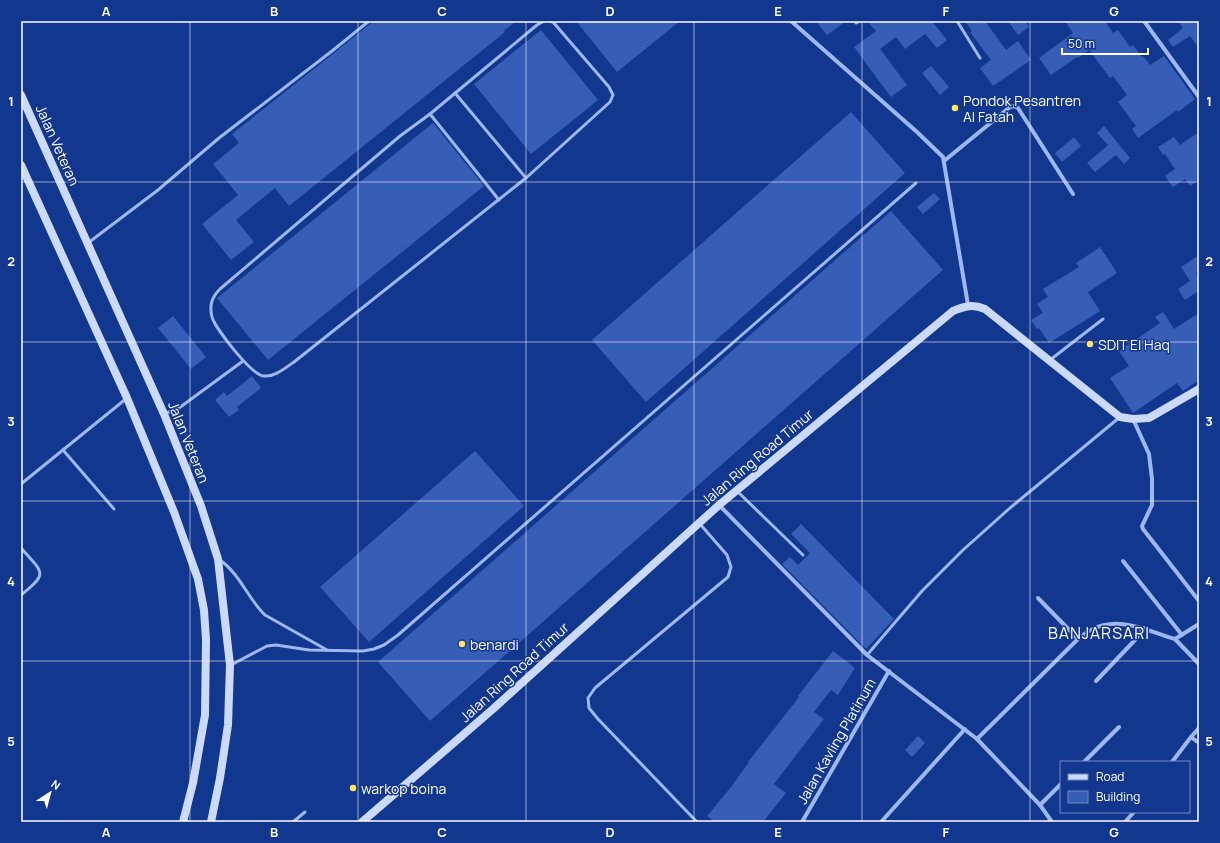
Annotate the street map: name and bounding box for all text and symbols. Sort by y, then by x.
text: A [102,2,111,20]
text: B [270,2,278,20]
text: C [437,2,447,20]
text: D [605,2,615,20]
text: E [774,2,782,20]
text: F [943,2,950,20]
text: G [1109,2,1119,20]
scale bar [1062,30,1148,56]
text: 50 m [1068,35,1095,52]
place label: Pondok Pesantren Al Fatah [963,91,1081,126]
text: 1 [8,92,14,110]
text: 1 [1206,92,1212,110]
street label: Jalan Veteran [32,102,84,188]
marker: Pondok Pesantren Al Fatah [950,103,960,113]
text: 2 [7,252,15,270]
text: 2 [1205,252,1213,270]
place label: SDIT El Haq [1098,335,1170,354]
marker: SDIT El Haq [1085,339,1095,349]
street label: Jalan Veteran [164,398,214,486]
street label: Jalan Ring Road Timur [697,404,817,510]
text: 3 [7,412,15,430]
text: 3 [1205,412,1213,430]
text: 4 [7,572,15,590]
text: 4 [1205,572,1213,590]
street label: Jalan Ring Road Timur [455,618,573,726]
district label: BANJARSARI [1048,622,1150,644]
place label: benardi [470,635,519,654]
marker: benardi [457,639,467,649]
street label: Jalan Kavling Platinum [792,675,880,807]
text: 5 [7,732,15,750]
text: 5 [1205,732,1213,750]
legend [1060,761,1190,813]
text: Road [1096,768,1124,785]
north arrow [30,773,70,813]
text: N [49,776,64,793]
place label: warkop boina [361,779,446,798]
marker: warkop boina [348,783,358,793]
text: Building [1096,788,1140,805]
text: A [102,823,111,841]
text: B [270,823,278,841]
text: C [437,823,447,841]
text: D [605,823,615,841]
text: E [774,823,782,841]
text: F [943,823,950,841]
text: G [1109,823,1119,841]

